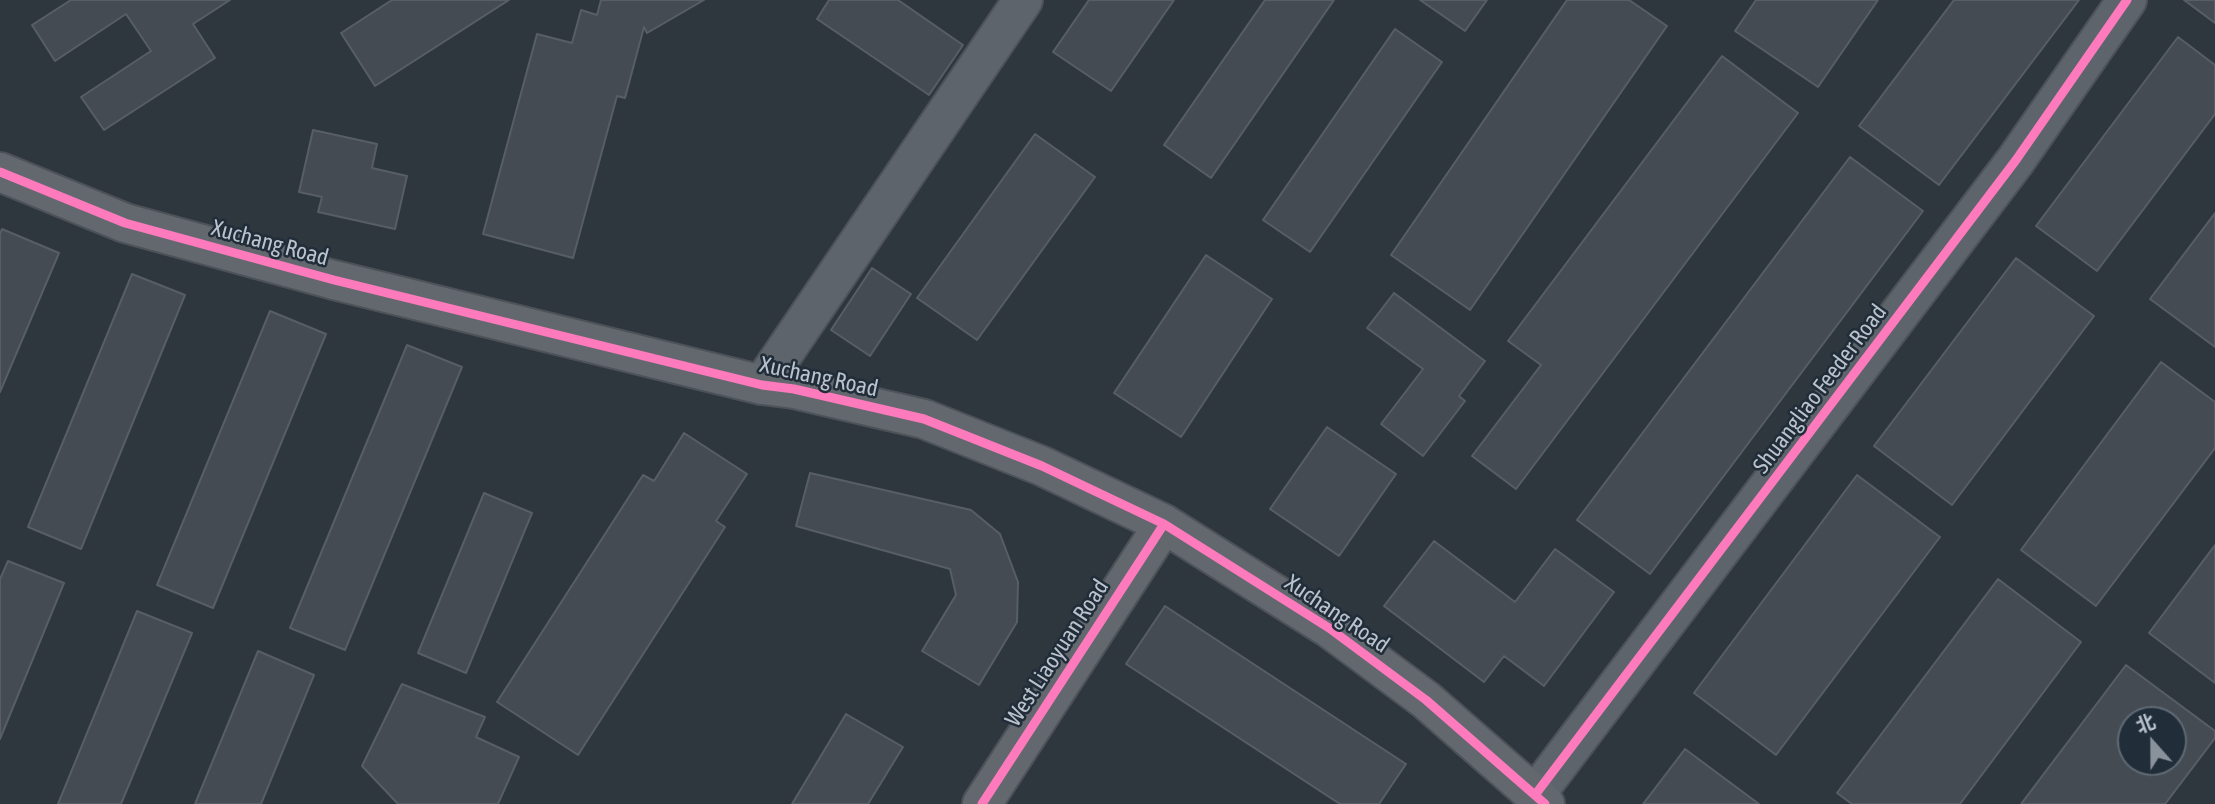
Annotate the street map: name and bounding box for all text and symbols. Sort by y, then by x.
street label: Xuchang Road [209,214,331,272]
street label: Shuangliao Feeder Road [1747,299,1893,479]
street label: Xuchang Road [757,351,881,403]
street label: Xuchang Road [1280,569,1394,659]
street label: West Liaoyuan Road [999,574,1115,732]
north arrow [2117,706,2187,776]
text: 北 [2132,710,2158,737]

